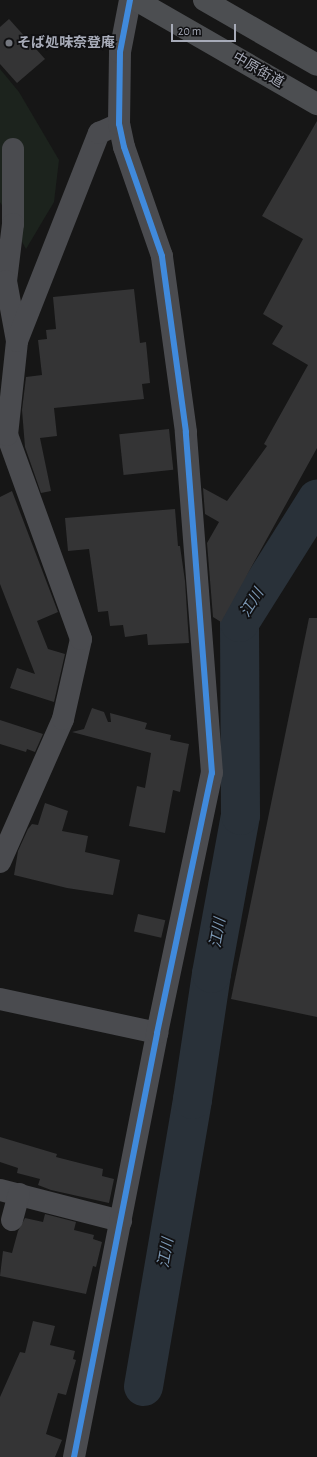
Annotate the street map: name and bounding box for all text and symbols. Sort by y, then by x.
scale bar [173,16,238,42]
text: 20 m [178,25,201,37]
place label: そば処味奈登庵 [17,35,115,51]
marker: そば処味奈登庵 [4,38,14,48]
street label: 中原街道 [230,49,286,91]
water label: 江川 [236,586,268,620]
water label: 江川 [207,917,229,949]
water label: 江川 [155,1237,177,1269]

